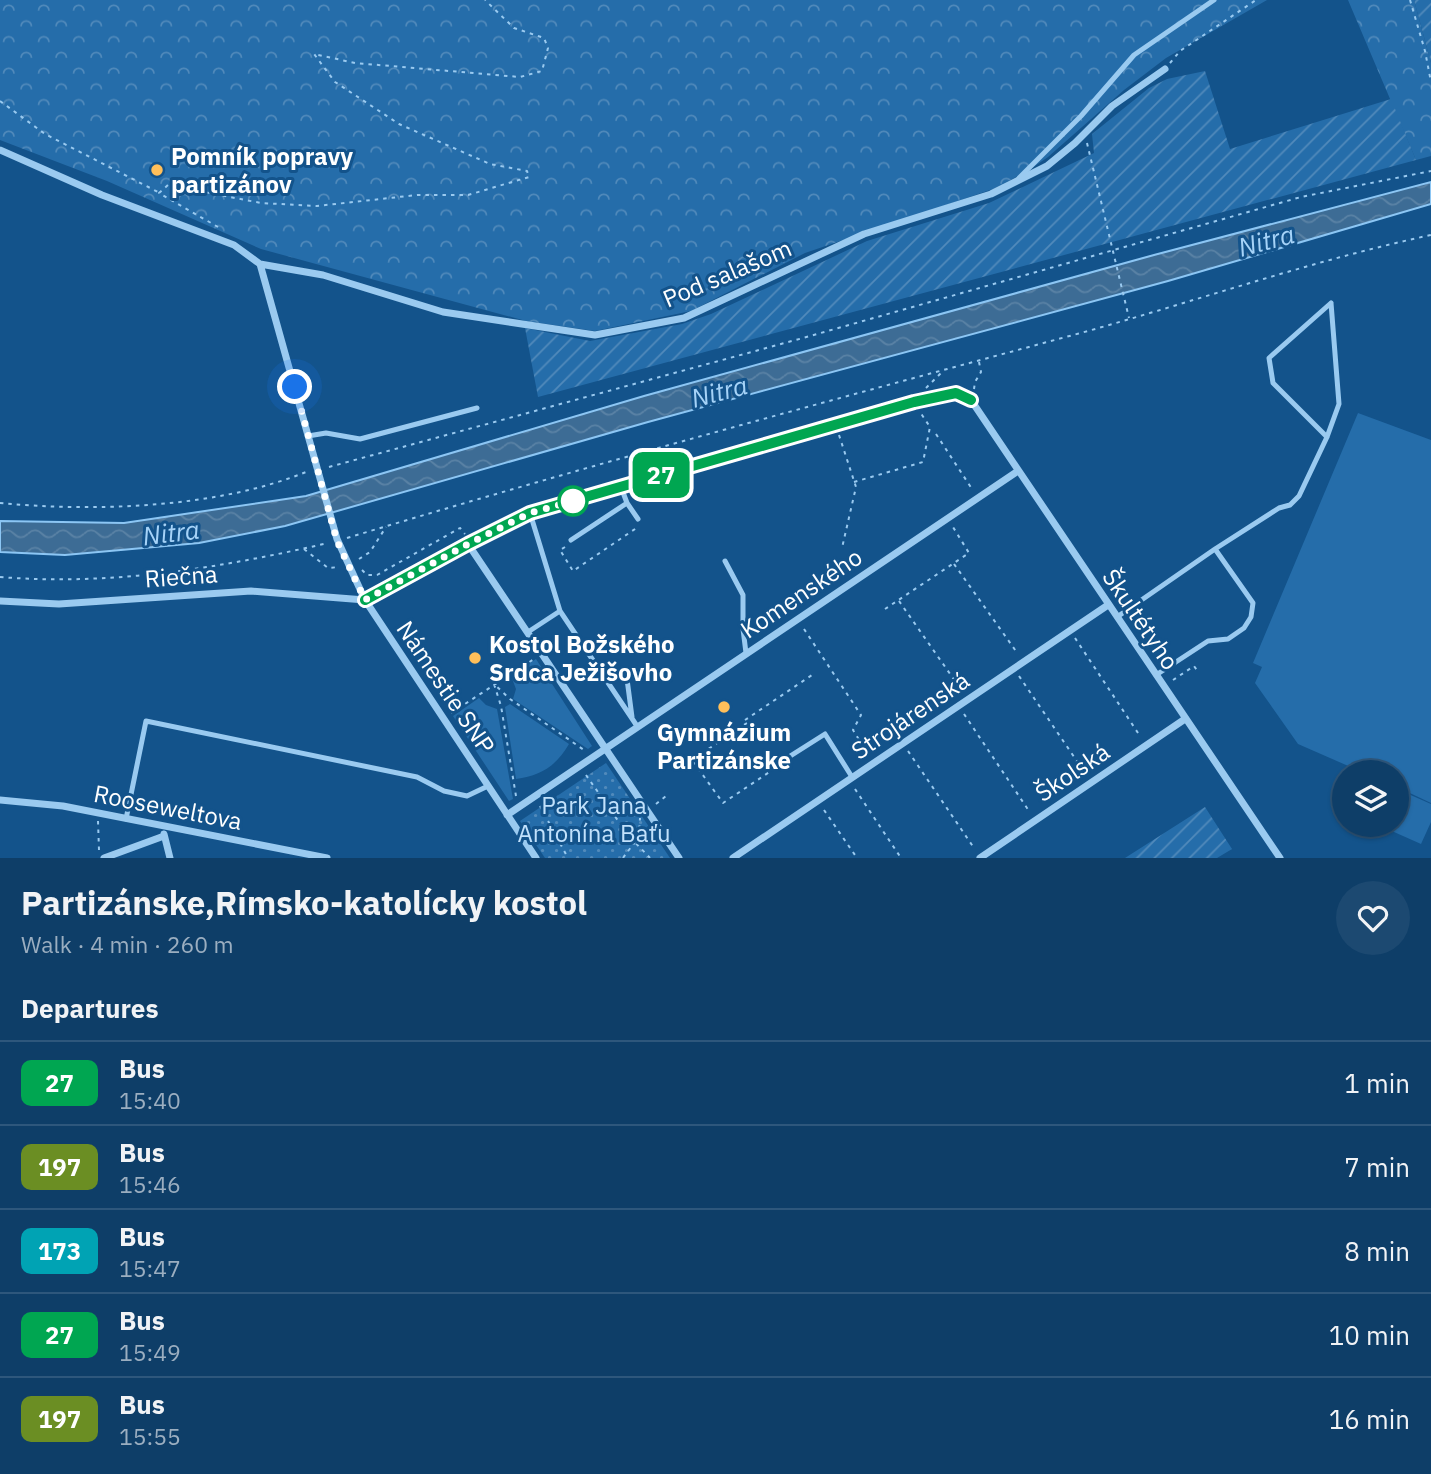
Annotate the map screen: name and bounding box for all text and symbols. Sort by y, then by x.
place label: Pomník popravy partizánov [171,140,353,200]
marker: Pomník popravy partizánov [149,162,165,178]
water label: Nitra [1234,216,1298,264]
street label: Pod salašom [658,232,796,314]
water label: Nitra [687,367,751,415]
your location [277,369,312,404]
line badge: 27 [630,452,692,498]
text: 27 [647,459,675,491]
unlabelled marker [558,486,588,516]
water label: Nitra [140,512,202,552]
street label: Komenského [734,541,868,645]
street label: Riečna [143,557,219,595]
street label: Škultétyho [1095,562,1187,676]
street label: Námestie SNP [390,614,502,760]
place label: Kostol Božského Srdca Ježišovho [489,628,675,688]
marker: Kostol Božského Srdca Ježišovho [467,650,483,666]
street label: Strojárenská [845,664,975,766]
marker: Gymnázium Partizánske [716,699,732,715]
place label: Gymnázium Partizánske [657,716,791,776]
street label: Školská [1029,735,1116,809]
map controls [1332,760,1409,837]
button: layers [1332,760,1409,837]
street label: Rooseweltova [91,777,245,837]
park label: Park Jana Antonína Baťu [517,789,671,849]
text: Partizánske,Rímsko-katolícky kostol [21,881,587,924]
button: heart [1336,881,1410,955]
text: Walk · 4 min · 260 m [21,929,234,959]
text: Departures [21,991,159,1025]
text: Bus [119,1051,165,1085]
text: 1 min [1344,1066,1410,1100]
text: 27 [45,1067,74,1099]
text: 15:40 [119,1085,181,1115]
text: Bus [119,1135,165,1169]
text: 7 min [1344,1150,1410,1184]
text: 197 [38,1151,81,1183]
text: 15:46 [119,1169,181,1199]
text: Bus [119,1219,165,1253]
text: 8 min [1344,1234,1410,1268]
text: 173 [38,1235,81,1267]
text: 15:47 [119,1253,181,1283]
text: Bus [119,1303,165,1337]
text: 10 min [1329,1318,1410,1352]
text: 27 [45,1319,74,1351]
text: 15:49 [119,1337,181,1367]
text: Bus [119,1387,165,1421]
text: 16 min [1329,1402,1410,1436]
text: 197 [38,1403,81,1435]
text: 15:55 [119,1421,181,1451]

